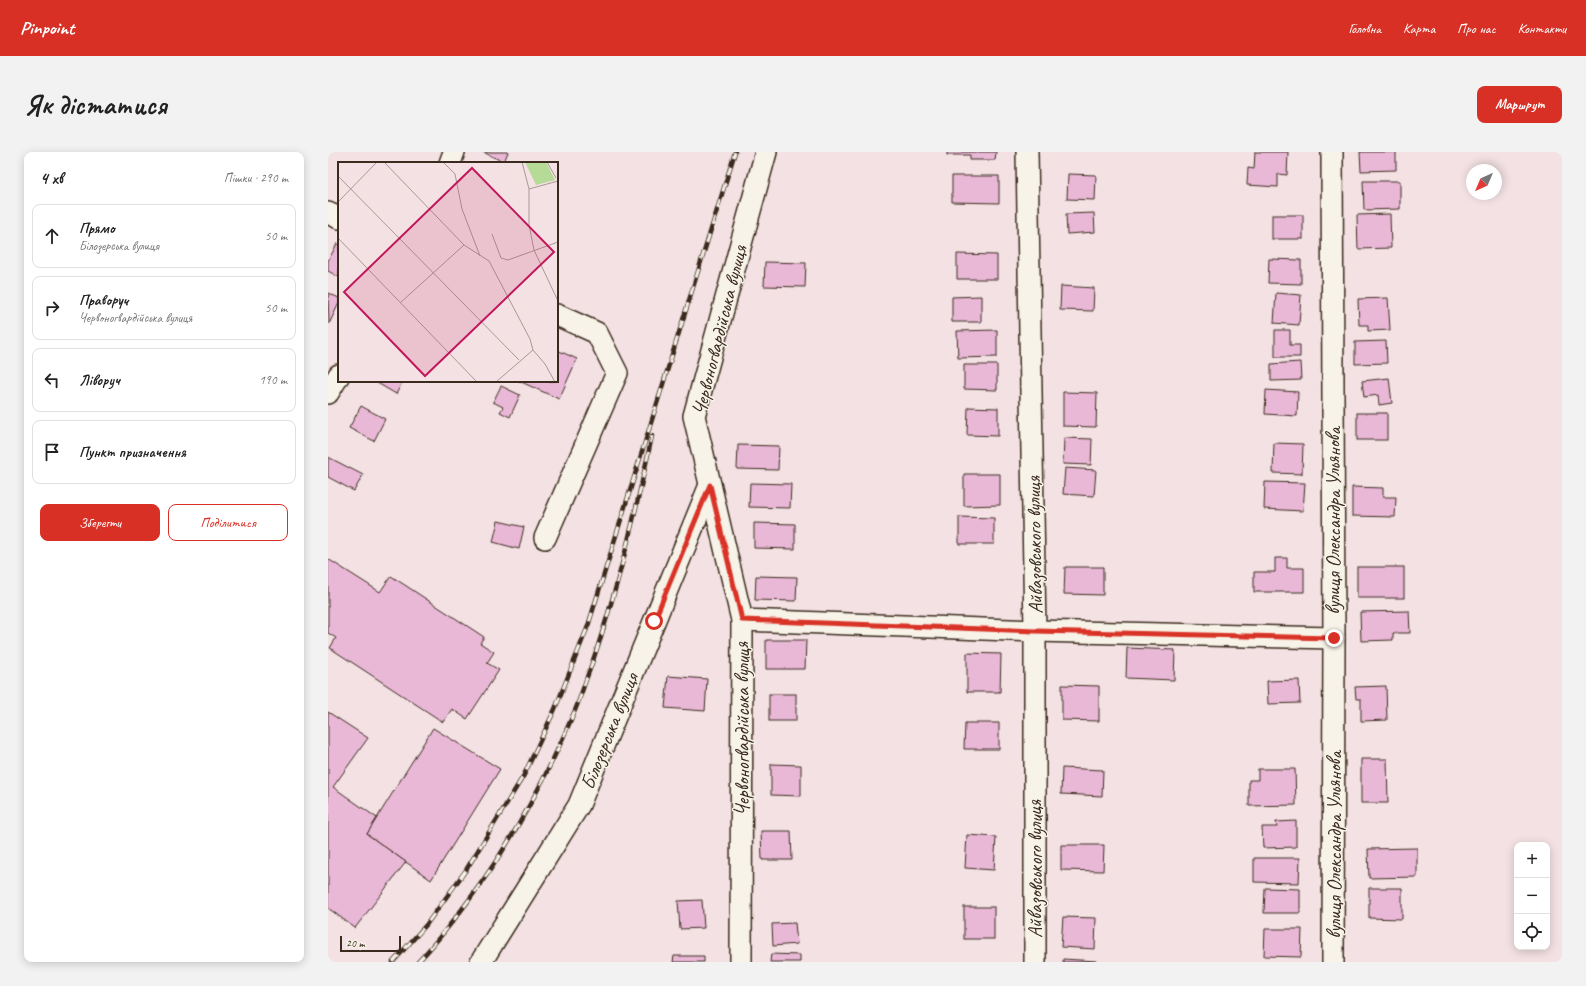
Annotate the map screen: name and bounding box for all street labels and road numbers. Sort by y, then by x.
street label: Червоногвардійська вулиця [686,242,753,418]
street label: вулиця Олександра Ульянова [1321,425,1346,615]
street label: Айвазовського вулиця [1021,475,1048,614]
street label: Червоногвардійська вулиця [730,641,755,816]
street label: Білозерська вулиця [575,667,645,793]
street label: вулиця Олександра Ульянова [1322,749,1347,939]
street label: Айвазовського вулиця [1023,799,1048,938]

